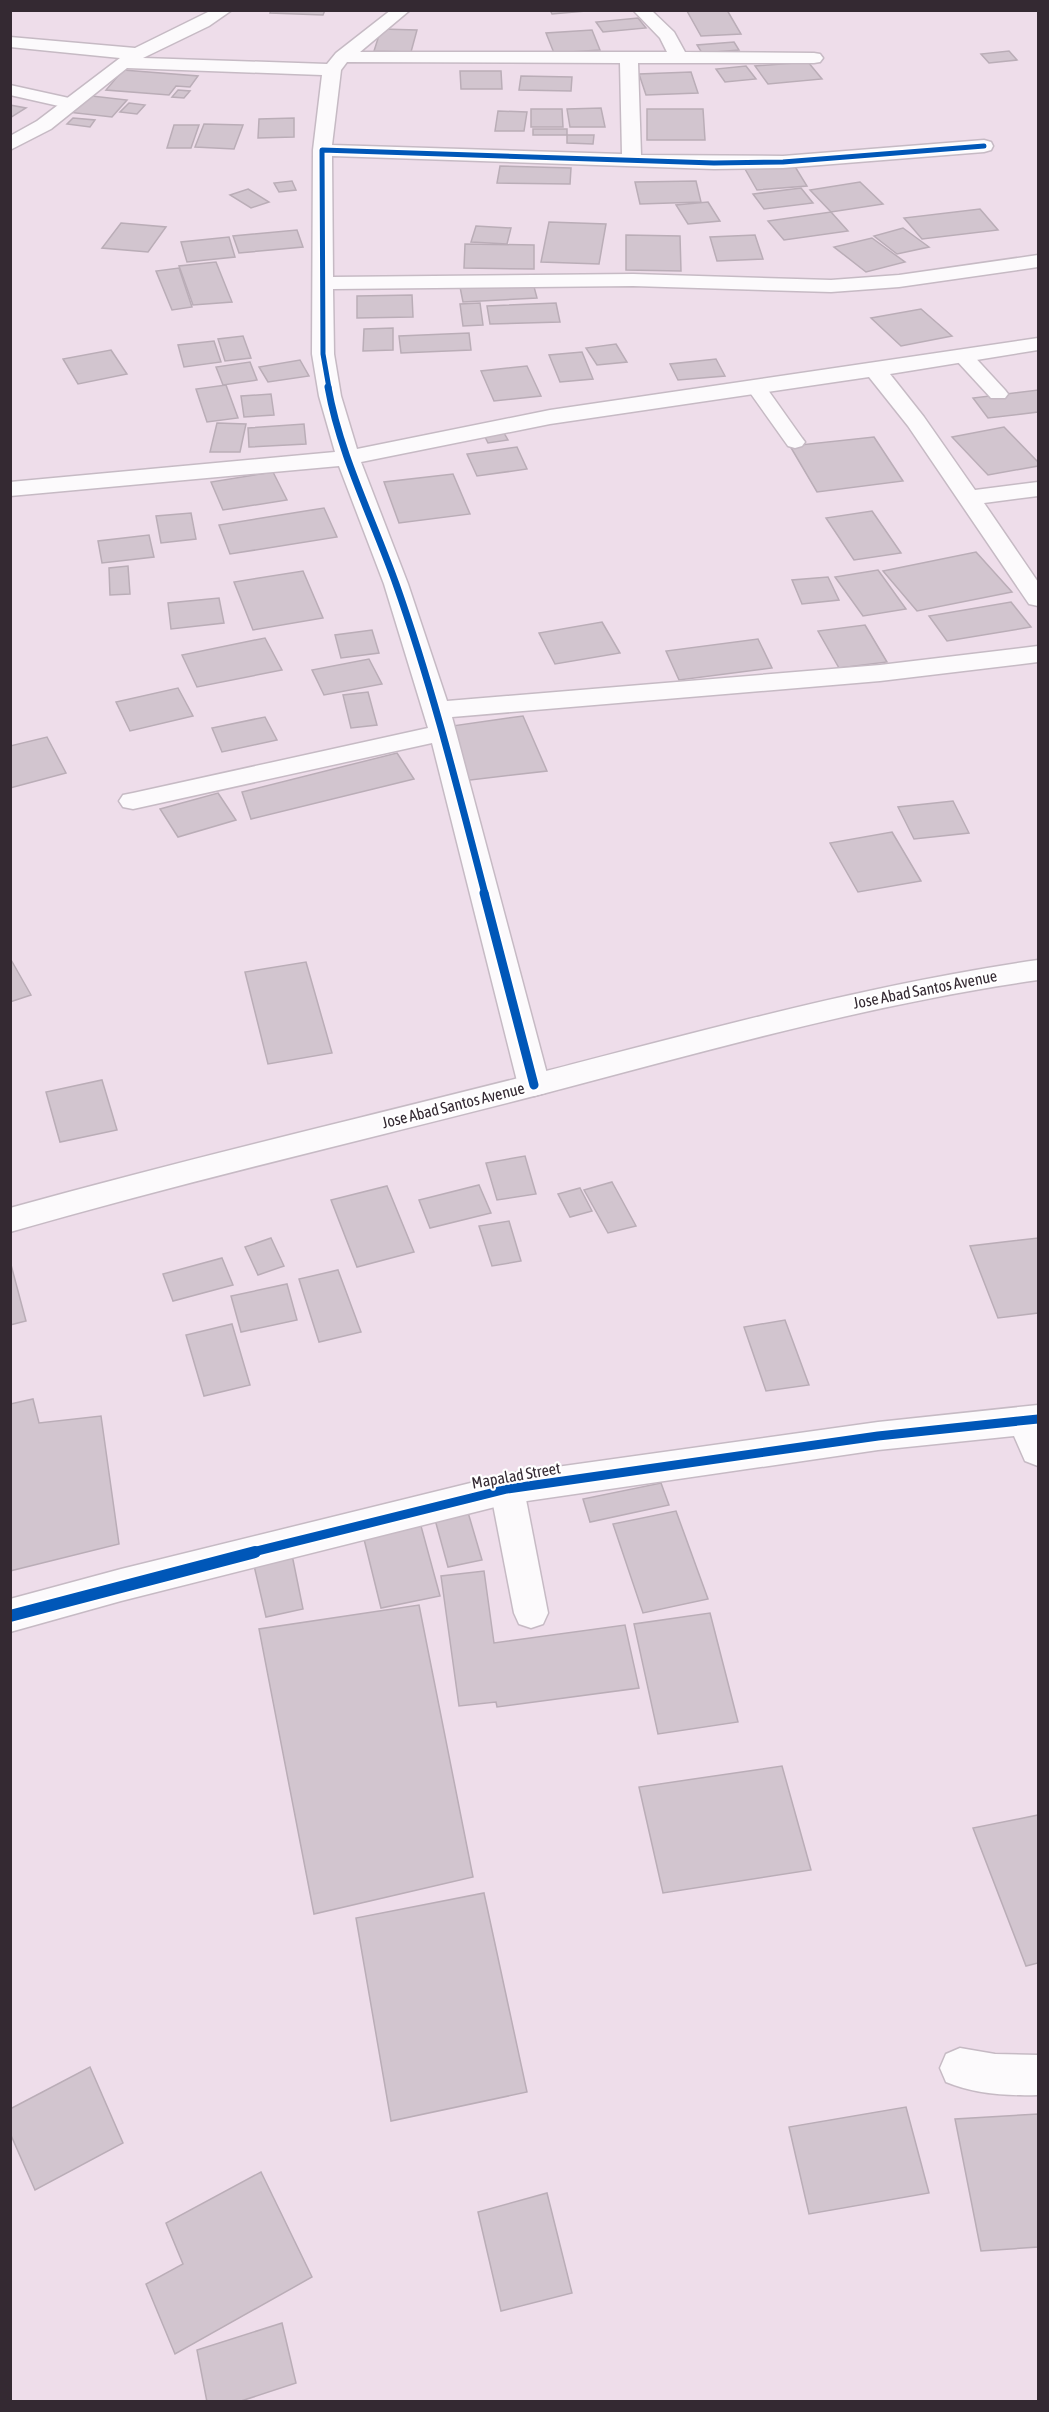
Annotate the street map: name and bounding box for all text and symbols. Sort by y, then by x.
street label: Jose Abad Santos Avenue [851,966,999,1012]
street label: Jose Abad Santos Avenue [380,1079,526,1131]
street label: Mapalad Street [470,1458,562,1493]

